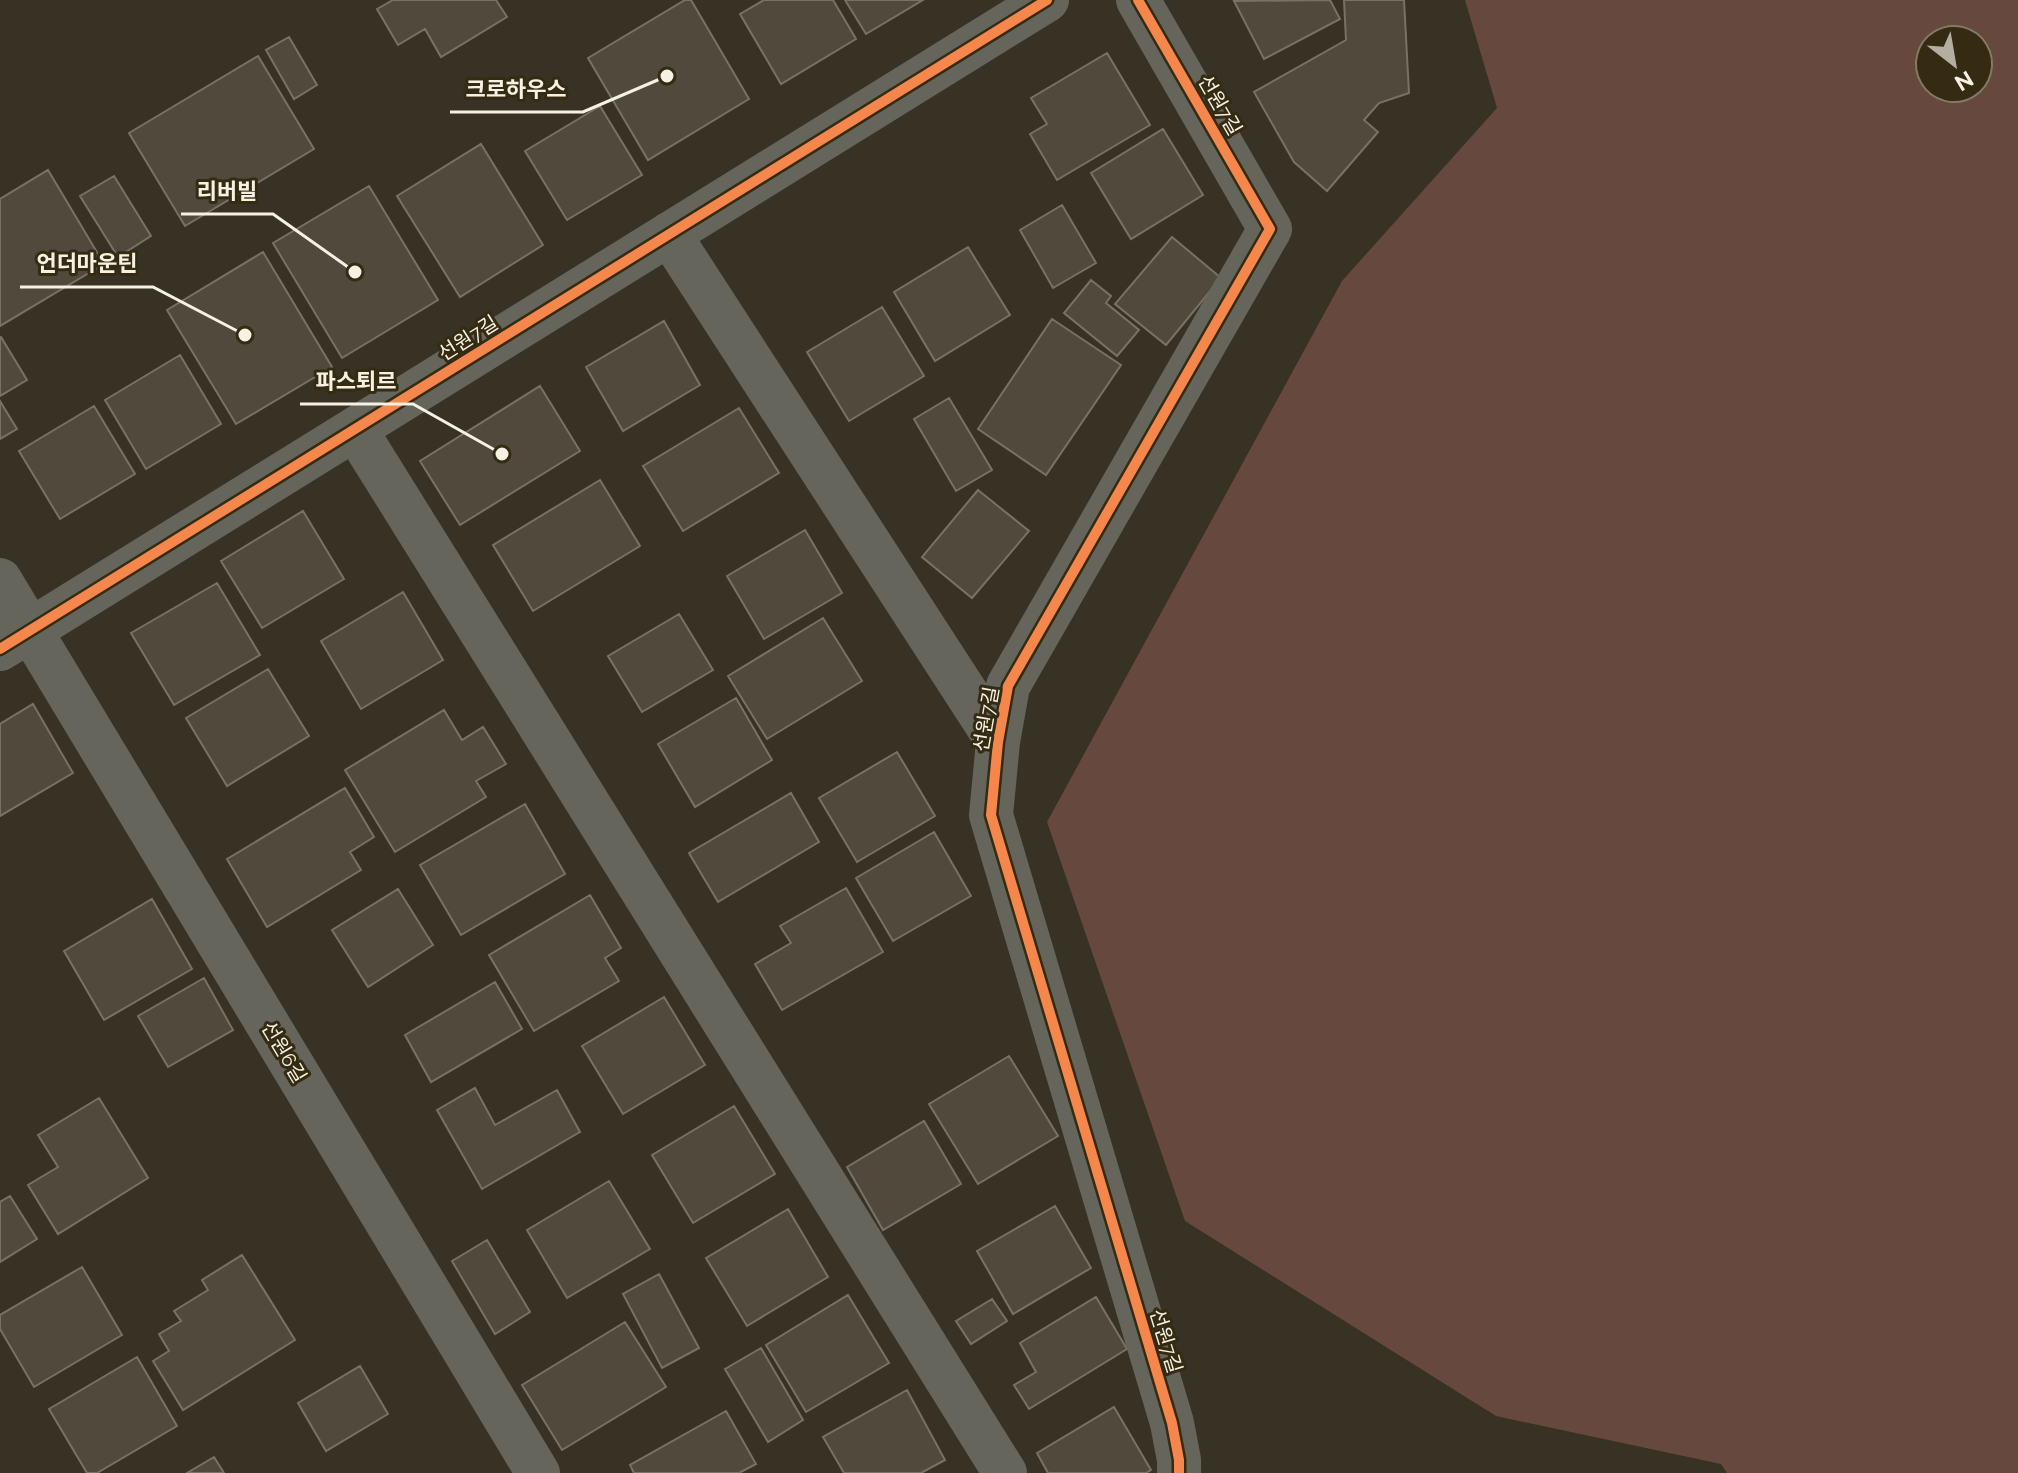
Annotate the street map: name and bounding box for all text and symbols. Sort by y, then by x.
north arrow [1914,24,1994,104]
callout: 크로하우스 [450,66,583,112]
text: N [1950,66,1978,97]
street label: 선원7길 [1193,70,1247,140]
text: 크로하우스 [465,76,567,102]
callout: 리버빌 [181,168,273,214]
text: 리버빌 [197,178,257,204]
callout: 언더마운틴 [20,241,153,287]
text: 언더마운틴 [36,250,138,276]
street label: 선원7길 [434,310,502,366]
callout: 파스퇴르 [300,358,413,404]
text: 파스퇴르 [316,368,396,394]
street label: 선원7길 [968,684,1004,754]
street label: 선원6길 [256,1017,312,1087]
street label: 선원7길 [1145,1306,1187,1376]

